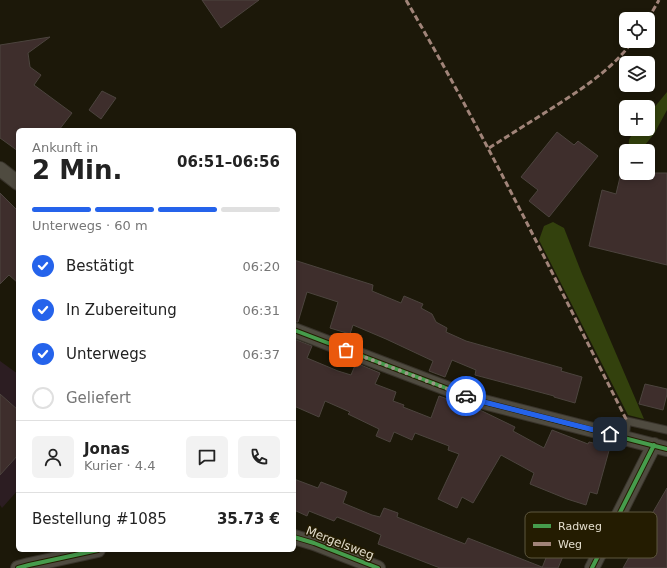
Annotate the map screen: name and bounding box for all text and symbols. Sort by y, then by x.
map controls [619,12,655,180]
button: locate [619,12,655,48]
button: layers [619,56,655,92]
button: + [619,100,655,136]
text: Ankunft in [32,140,98,155]
button: − [619,144,655,180]
text: 06:51–06:56 [177,153,280,171]
text: 2 Min. [32,155,122,185]
text: Unterwegs · 60 m [32,218,148,233]
icon: check [32,255,54,277]
text: Bestätigt [66,257,134,275]
text: 06:20 [243,259,280,274]
icon: check [32,299,54,321]
text: In Zubereitung [66,301,177,319]
text: 06:31 [243,303,280,318]
pin [329,333,363,367]
icon: bag [335,339,357,361]
icon: check [32,343,54,365]
text: Unterwegs [66,345,147,363]
text: 06:37 [243,347,280,362]
courier [446,376,486,416]
icon: car [455,385,477,407]
text: Geliefert [66,389,131,407]
pin [593,417,627,451]
icon: home [599,423,621,445]
button: person [32,436,74,478]
button: chat [186,436,228,478]
button: phone [238,436,280,478]
text: Jonas [84,440,130,458]
text: Kurier · 4.4 [84,458,156,473]
text: Bestellung #1085 [32,510,167,528]
text: 35.73 € [217,510,280,528]
legend [525,512,657,558]
text: Radweg [558,520,602,533]
street label: Mergelsweg [304,524,376,562]
text: Weg [558,538,582,551]

